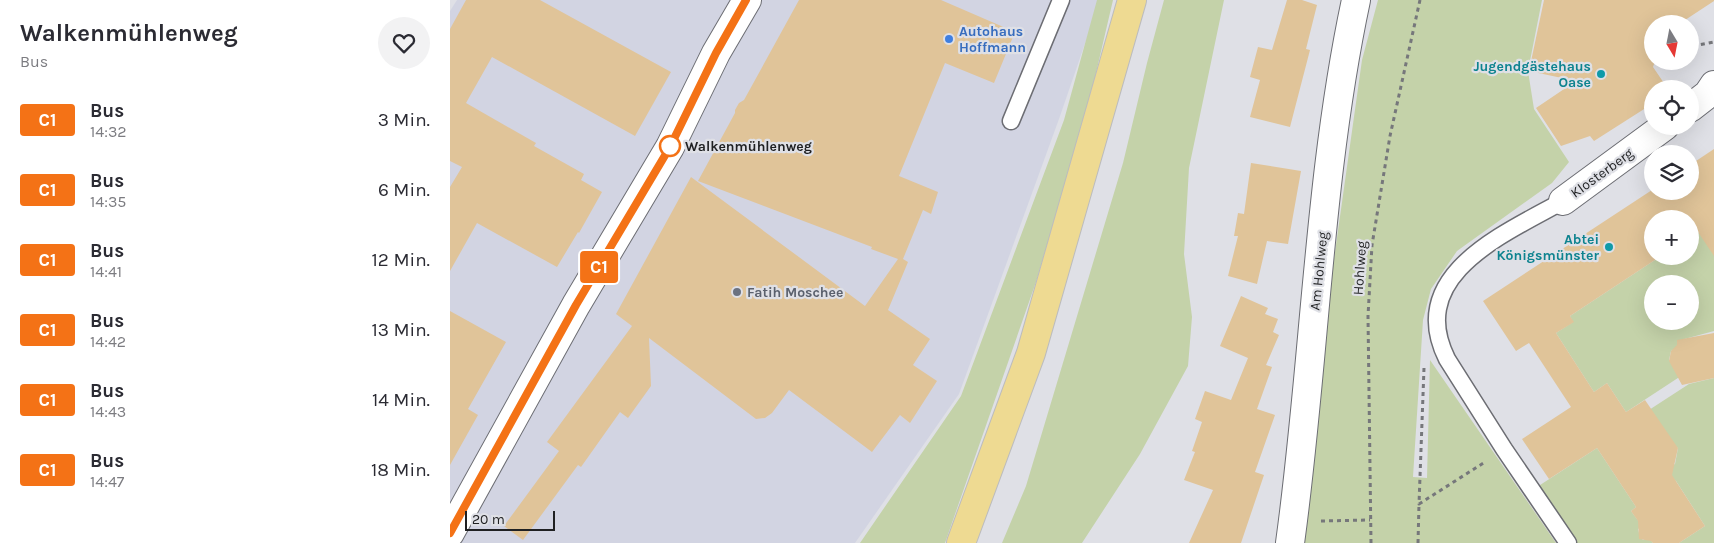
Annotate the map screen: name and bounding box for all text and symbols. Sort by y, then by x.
north arrow [1644,15,1699,70]
map controls [1644,15,1699,330]
button: heart [378,17,430,69]
text: Walkenmühlenweg [20,19,238,47]
place label: Autohaus Hoffmann [959,23,1026,56]
marker: Autohaus Hoffmann [943,33,955,45]
text: Bus [20,52,48,71]
place label: Jugendgästehaus Oase [1473,58,1591,91]
marker: Jugendgästehaus Oase [1595,68,1607,80]
button: locate [1644,80,1699,135]
text: Bus [90,100,124,122]
text: C1 [39,109,56,131]
text: 3 Min. [378,109,430,131]
text: 14:32 [90,122,127,141]
marker: Walkenmühlenweg [659,135,681,157]
place label: Walkenmühlenweg [685,138,812,155]
street label: Klosterberg [1567,145,1637,201]
button: layers [1644,145,1699,200]
text: Bus [90,170,124,192]
text: C1 [39,179,56,201]
text: 6 Min. [378,179,430,201]
text: 14:35 [90,192,126,211]
button: + [1644,210,1699,265]
street label: Am Hohlweg [1306,231,1332,311]
place label: Abtei Königsmünster [1496,231,1599,264]
text: Bus [90,240,124,262]
street label: Hohlweg [1350,240,1370,296]
marker: Abtei Königsmünster [1603,241,1615,253]
text: C1 [39,249,56,271]
text: 12 Min. [372,249,430,271]
line badge: C1 [576,251,622,283]
text: C1 [590,256,608,278]
text: 14:41 [90,262,122,281]
button: − [1644,275,1699,330]
place label: Fatih Moschee [747,284,843,301]
marker: Fatih Moschee [731,286,743,298]
text: Bus [90,310,124,332]
text: C1 [39,319,56,341]
text: 13 Min. [371,319,430,341]
text: 14:42 [90,332,126,351]
text: Bus [90,380,124,402]
text: C1 [39,389,56,411]
text: 14 Min. [372,389,430,411]
text: 14:43 [90,402,126,421]
text: Bus [90,450,124,472]
text: C1 [39,459,56,481]
text: 18 Min. [371,459,430,481]
text: 14:47 [90,472,124,491]
scale bar [465,508,555,531]
text: 20 m [472,511,505,528]

